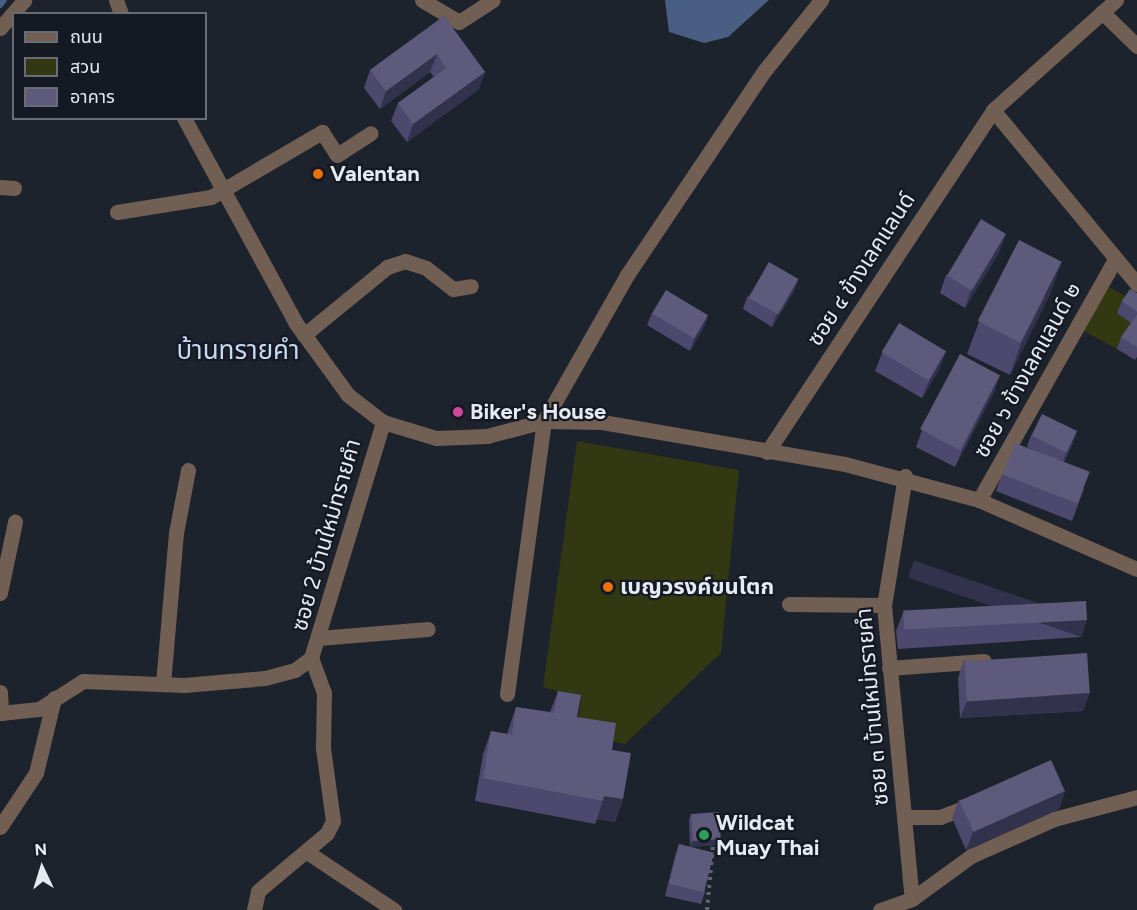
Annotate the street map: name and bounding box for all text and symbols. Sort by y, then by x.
legend [12,12,207,120]
text: ถนน [70,26,103,48]
text: สวน [70,56,100,78]
text: อาคาร [70,86,115,108]
place label: Valentan [330,161,420,187]
marker: Valentan [311,167,325,181]
street label: ซอย ๔ ข้างเลคแลนด์ [802,187,920,351]
street label: ซอย ๖ ข้างเลคแลนด์ ๒ [968,278,1086,462]
district label: บ้านทรายคำ [176,335,300,367]
place label: Biker's House [470,399,606,425]
marker: Biker's House [451,405,465,419]
street label: ซอย 2 บ้านใหม่ทรายคำ [286,436,366,634]
place label: เบญวรงค์ขนโตก [620,574,774,600]
marker: เบญวรงค์ขนโตก [601,580,615,594]
street label: ซอย ๓ บ้านใหม่ทรายคำ [850,607,894,807]
place label: Wildcat Muay Thai [716,809,820,860]
marker: Wildcat Muay Thai [697,828,711,842]
north arrow [12,838,72,898]
text: N [34,840,48,859]

